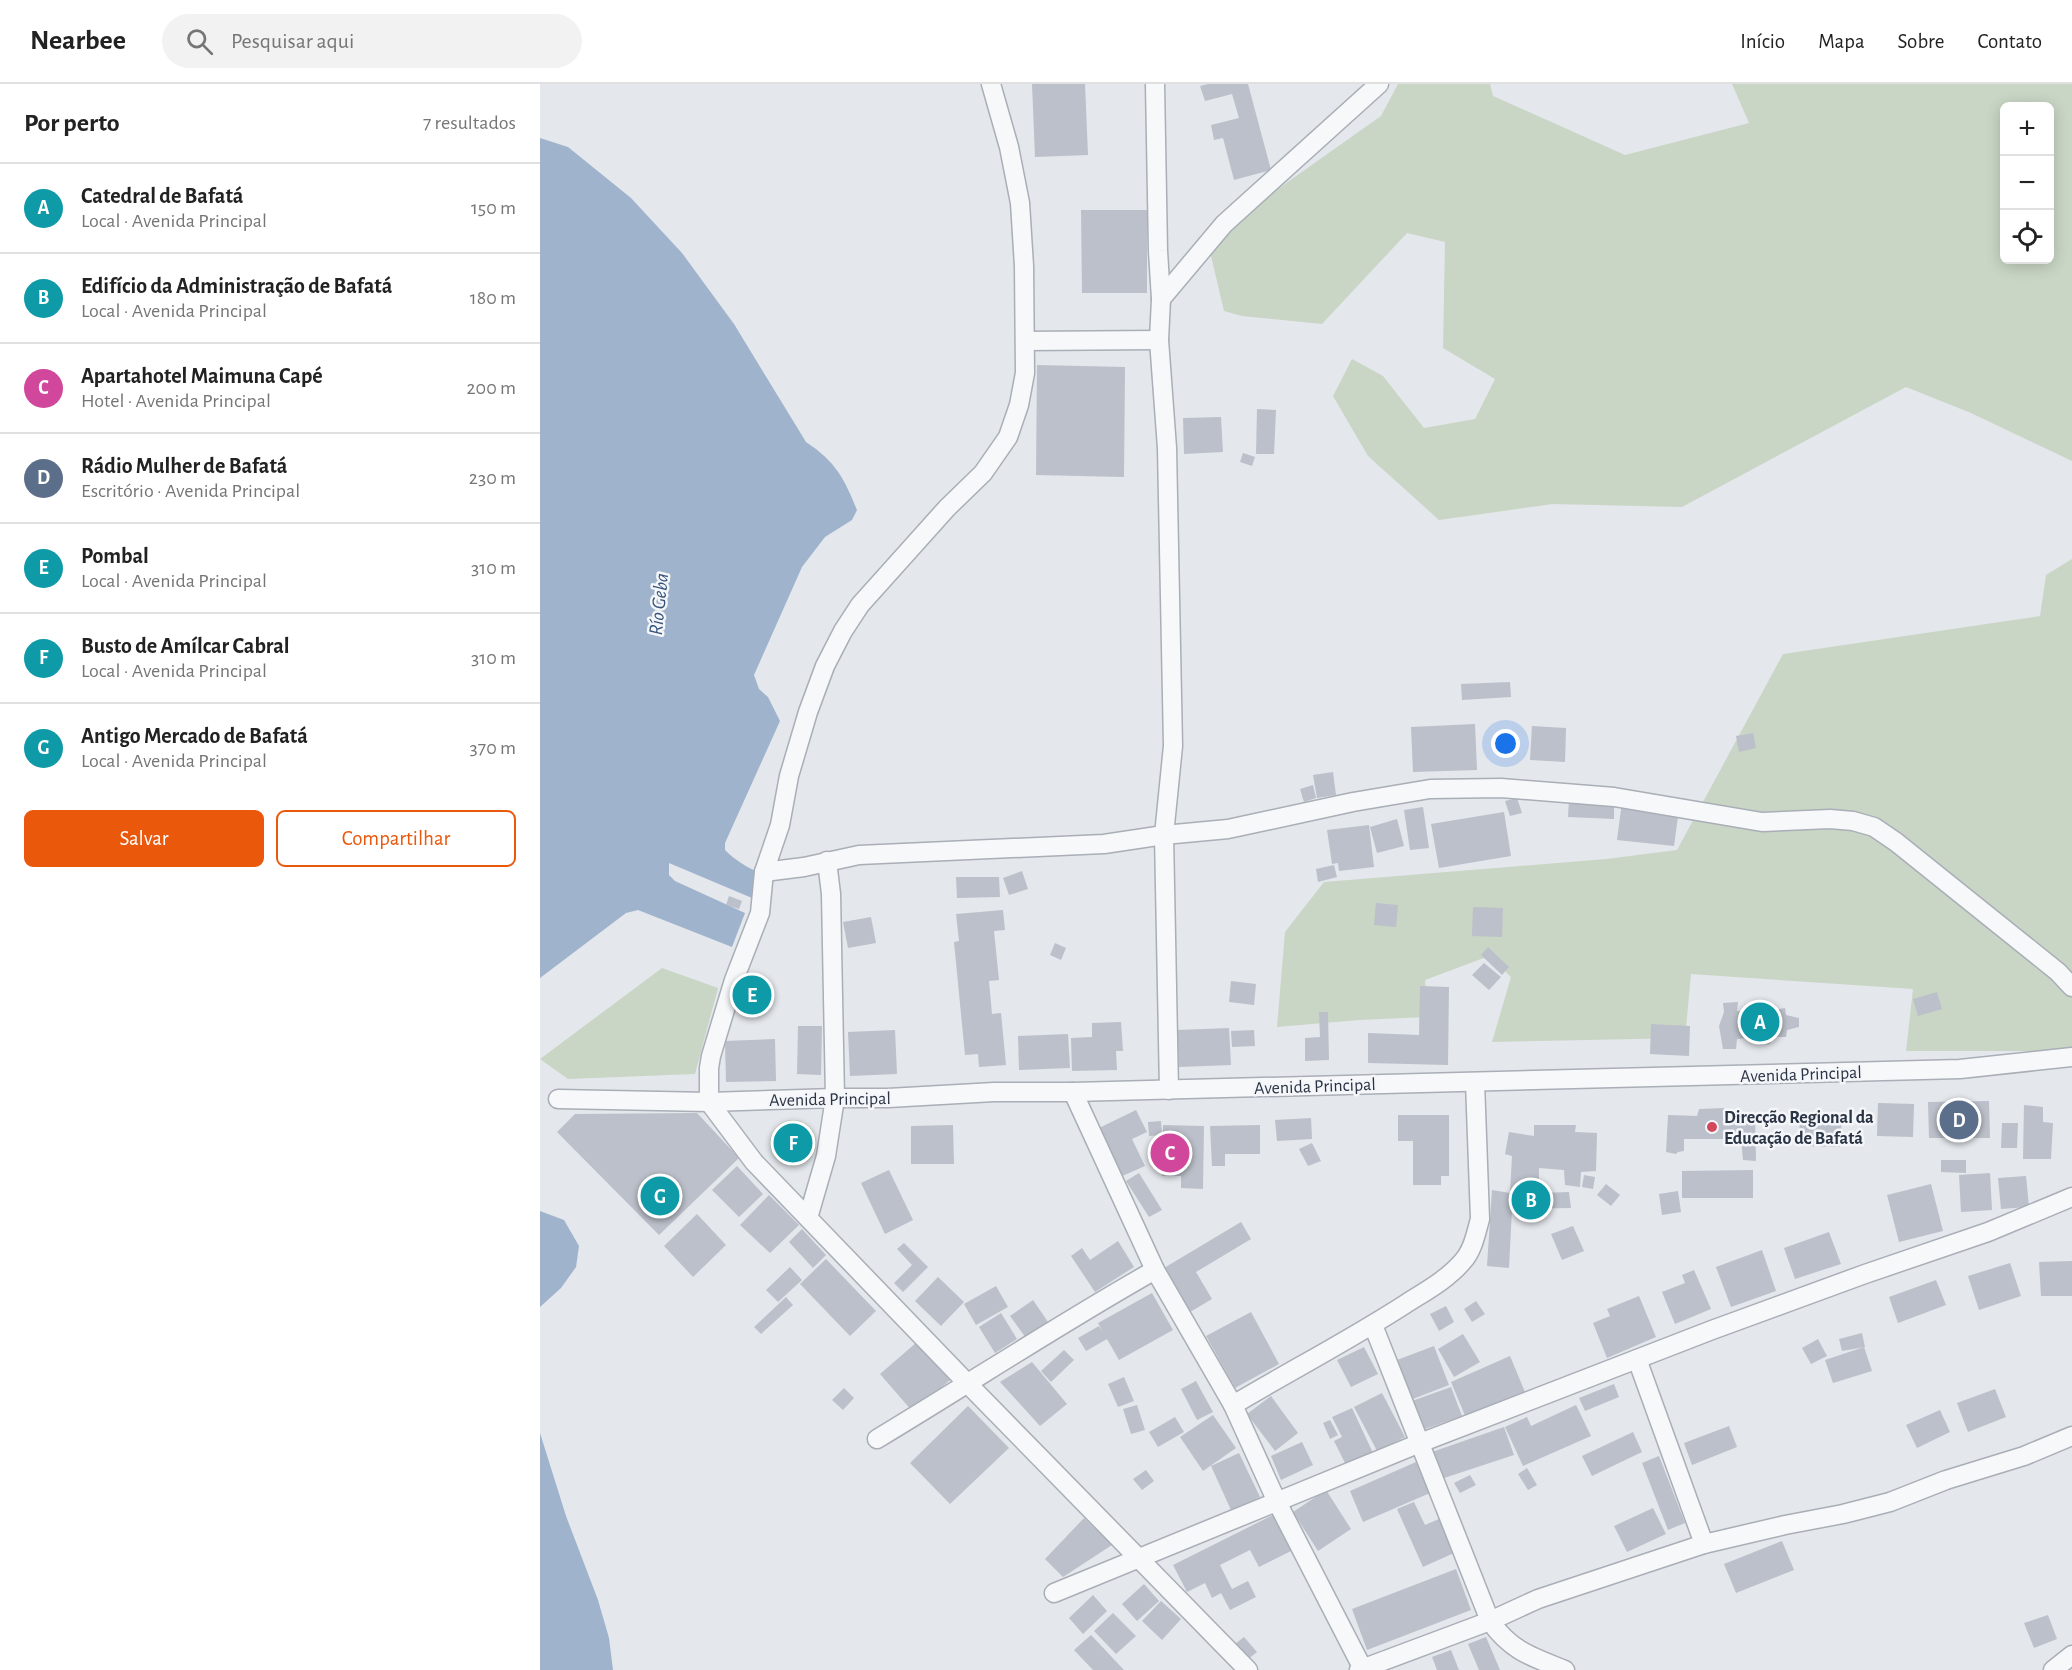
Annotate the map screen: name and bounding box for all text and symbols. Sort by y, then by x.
search box [162,14,582,68]
icon: search [183,25,216,58]
text: Nearbee [30,27,126,55]
text: Pesquisar aqui [231,30,354,52]
text: Início [1740,31,1785,52]
text: Mapa [1818,31,1865,52]
text: Sobre [1898,31,1944,52]
text: Contato [1977,31,2042,52]
map controls [2000,102,2054,264]
button: + [2000,102,2054,156]
text: Por perto [24,110,120,136]
text: 7 resultados [423,113,516,133]
button: − [2000,156,2054,210]
text: Catedral de Bafatá [81,185,243,207]
text: A [38,198,50,218]
text: 150 m [471,198,516,218]
button: locate [2000,210,2054,264]
text: Local · Avenida Principal [81,211,267,231]
text: Edifício da Administração de Bafatá [81,275,392,297]
text: B [38,288,49,308]
text: 180 m [470,288,516,308]
text: Local · Avenida Principal [81,301,267,321]
text: Apartahotel Maimuna Capé [81,365,323,387]
text: C [38,378,49,398]
text: 200 m [466,378,516,398]
text: Hotel · Avenida Principal [81,391,271,411]
text: Rádio Mulher de Bafatá [81,455,287,477]
text: D [37,468,50,488]
text: 230 m [469,468,516,488]
text: Escritório · Avenida Principal [81,481,300,501]
text: Pombal [81,545,149,567]
text: E [38,558,49,578]
text: 310 m [471,558,516,578]
text: Local · Avenida Principal [81,571,267,591]
water label: Río Geba [646,572,672,636]
text: Busto de Amílcar Cabral [81,635,290,657]
text: F [39,648,48,668]
text: 310 m [471,648,516,668]
text: Local · Avenida Principal [81,661,267,681]
text: Antigo Mercado de Bafatá [81,725,308,747]
your location [1491,729,1520,758]
text: G [38,738,49,758]
text: 370 m [470,738,516,758]
text: Local · Avenida Principal [81,751,267,771]
button: Salvar [24,810,264,867]
button: Compartilhar [276,810,516,867]
pin: E [732,972,772,1018]
pin: A [1740,1000,1780,1044]
street label: Avenida Principal [1740,1064,1862,1086]
street label: Avenida Principal [1254,1076,1376,1098]
street label: Avenida Principal [769,1090,891,1110]
pin: D [1940,1098,1978,1142]
place label: Direcção Regional da Educação de Bafatá [1724,1109,1874,1148]
pin: F [774,1120,812,1166]
marker: Direcção Regional da Educação de Bafatá [1705,1120,1719,1134]
pin: C [1150,1130,1190,1176]
pin: G [640,1174,680,1218]
pin: B [1512,1178,1550,1222]

